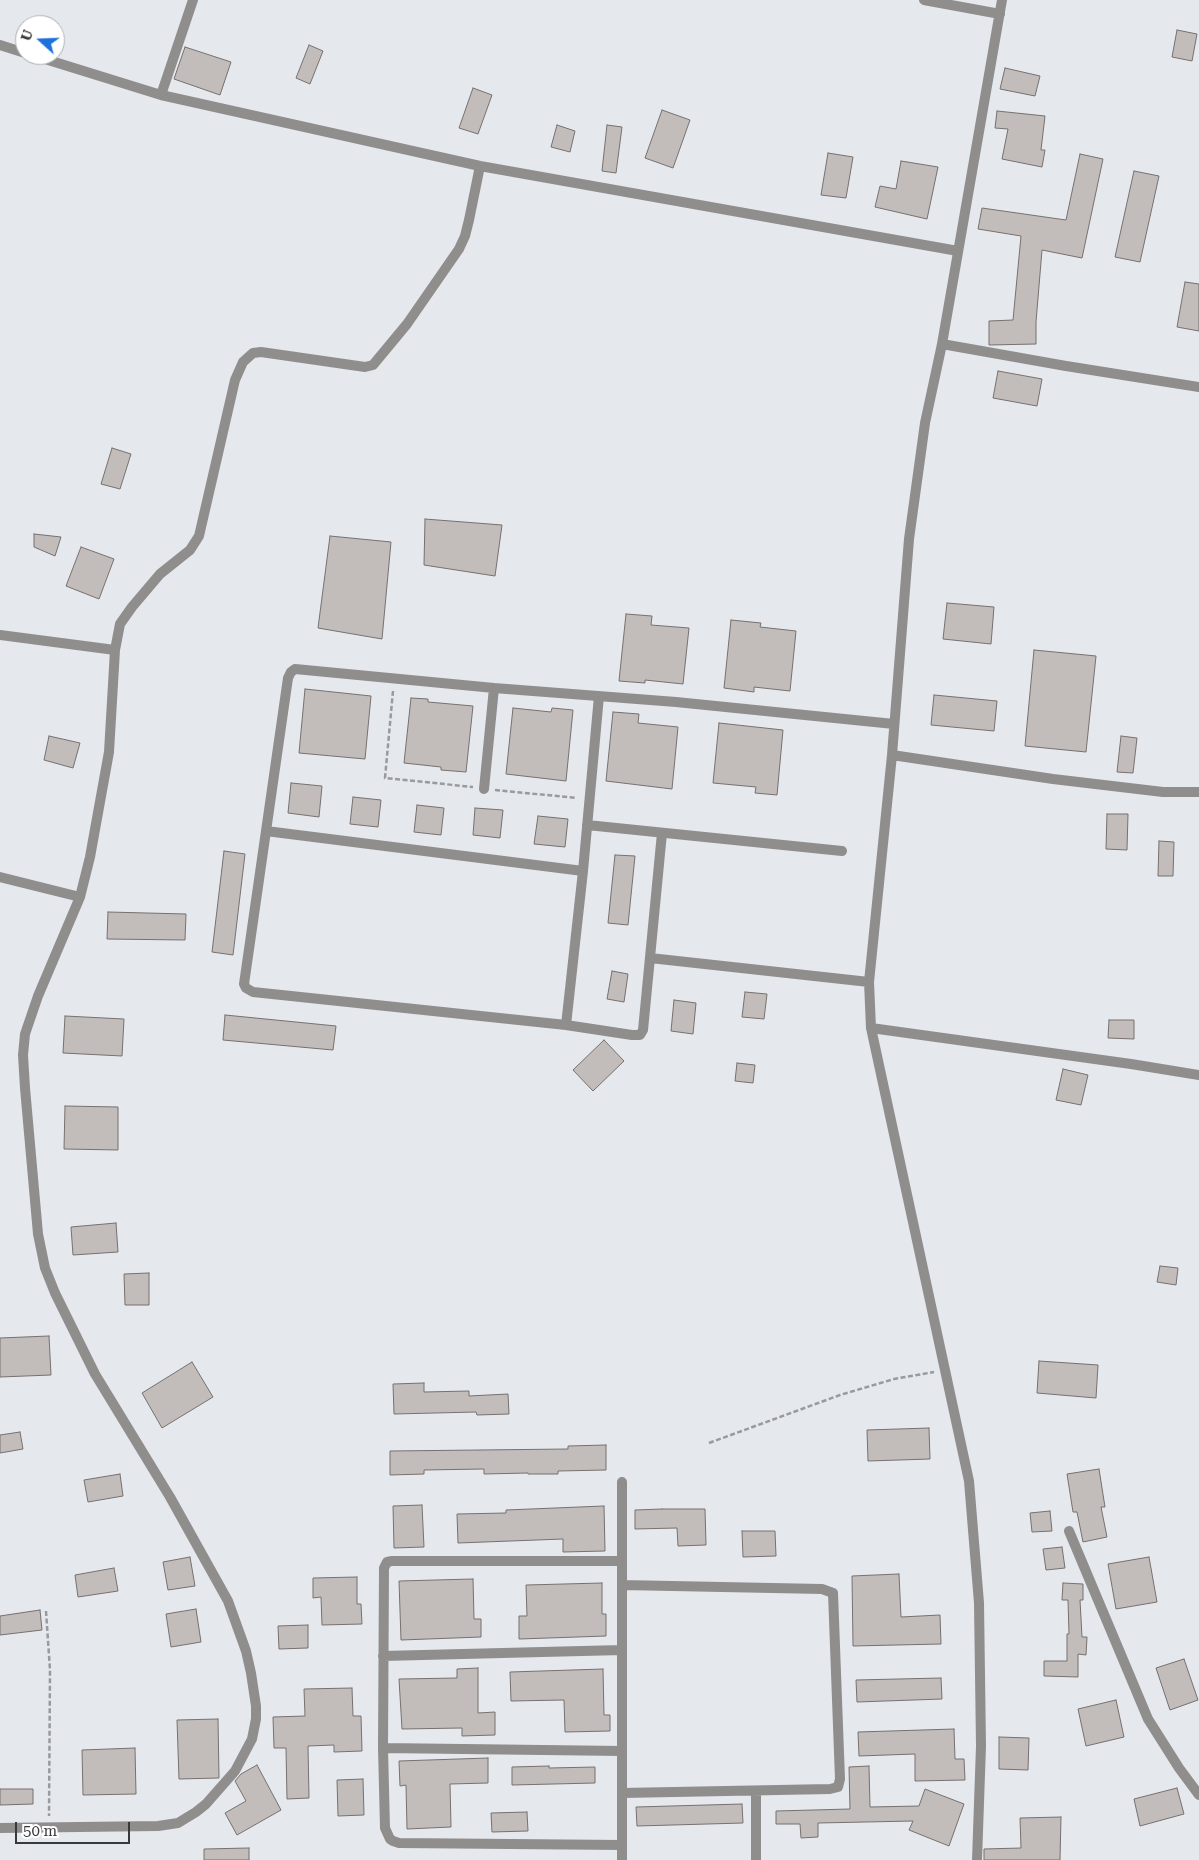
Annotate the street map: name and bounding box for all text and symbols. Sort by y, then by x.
north arrow [15,15,65,65]
text: U [17,27,36,43]
scale bar [18,1812,132,1844]
text: 50 m [23,1822,57,1840]

